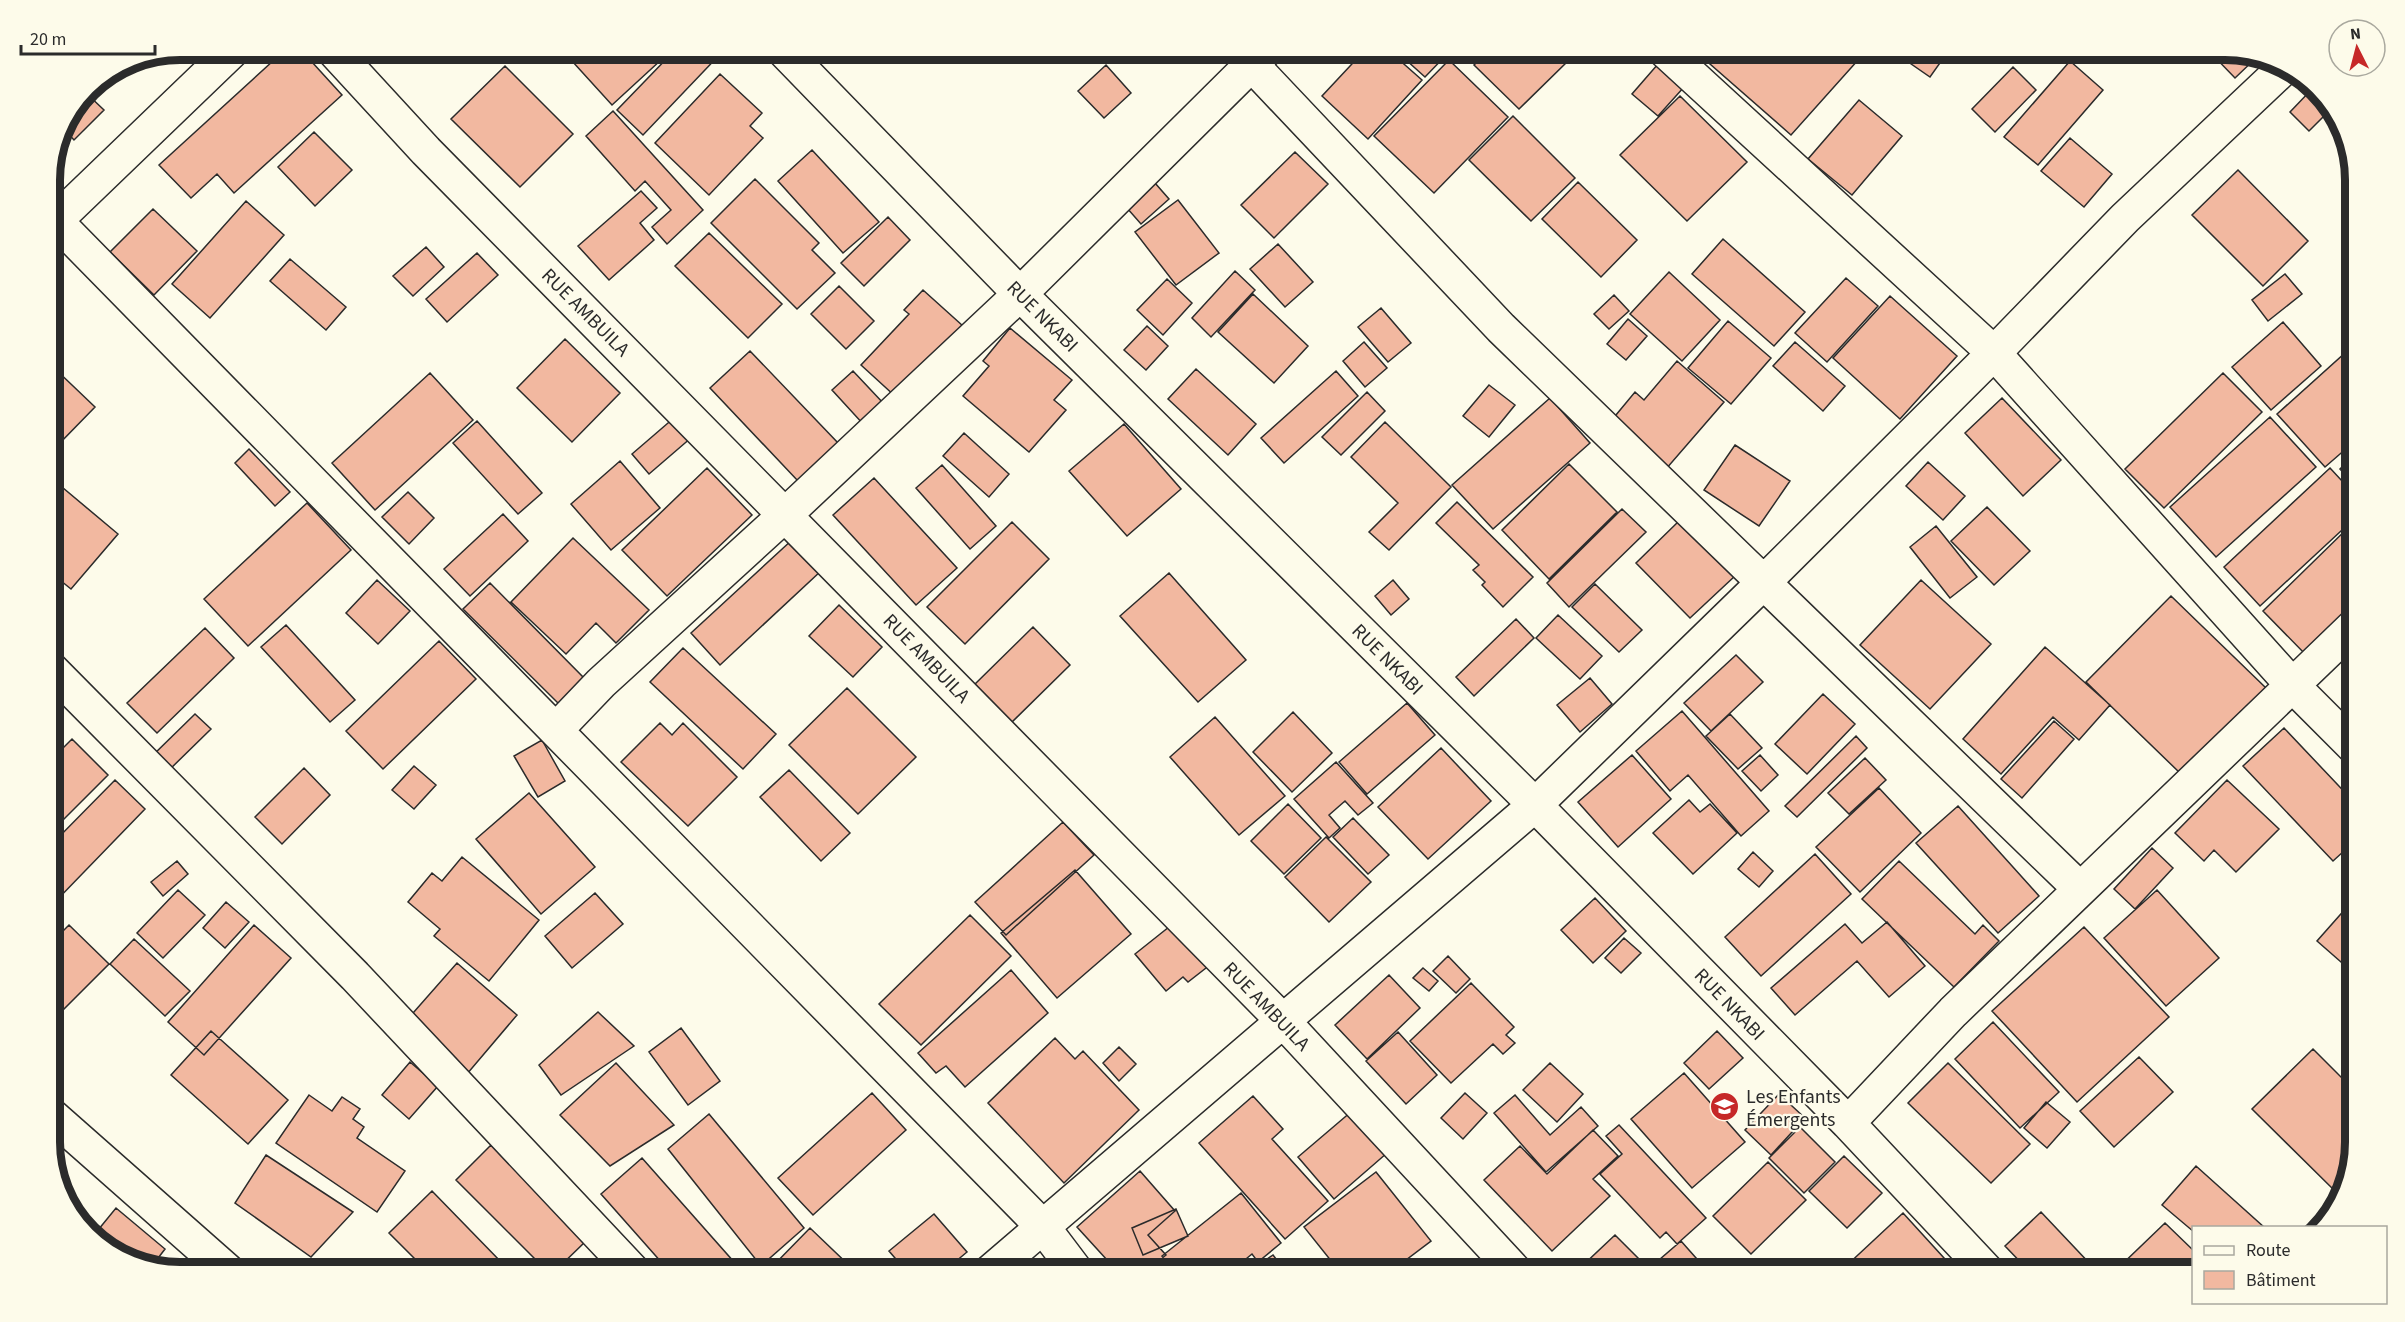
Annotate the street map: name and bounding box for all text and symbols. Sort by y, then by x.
scale bar [21,18,154,56]
north arrow [2327,18,2387,78]
text: N [2349,23,2362,46]
text: 20 m [30,27,66,52]
street label: RUE AMBUILA [535,262,636,363]
street label: RUE NKABI [1000,275,1084,359]
street label: RUE AMBUILA [876,608,976,710]
street label: RUE NKABI [1345,618,1429,702]
street label: RUE AMBUILA [1216,956,1316,1058]
street label: RUE NKABI [1688,962,1771,1047]
place label: Les Enfants Émergents [1746,1083,1841,1134]
school or university icon: Les Enfants Émergents [1709,1091,1741,1123]
legend [2192,1226,2387,1304]
text: Route [2246,1238,2290,1263]
text: Bâtiment [2246,1268,2316,1293]

